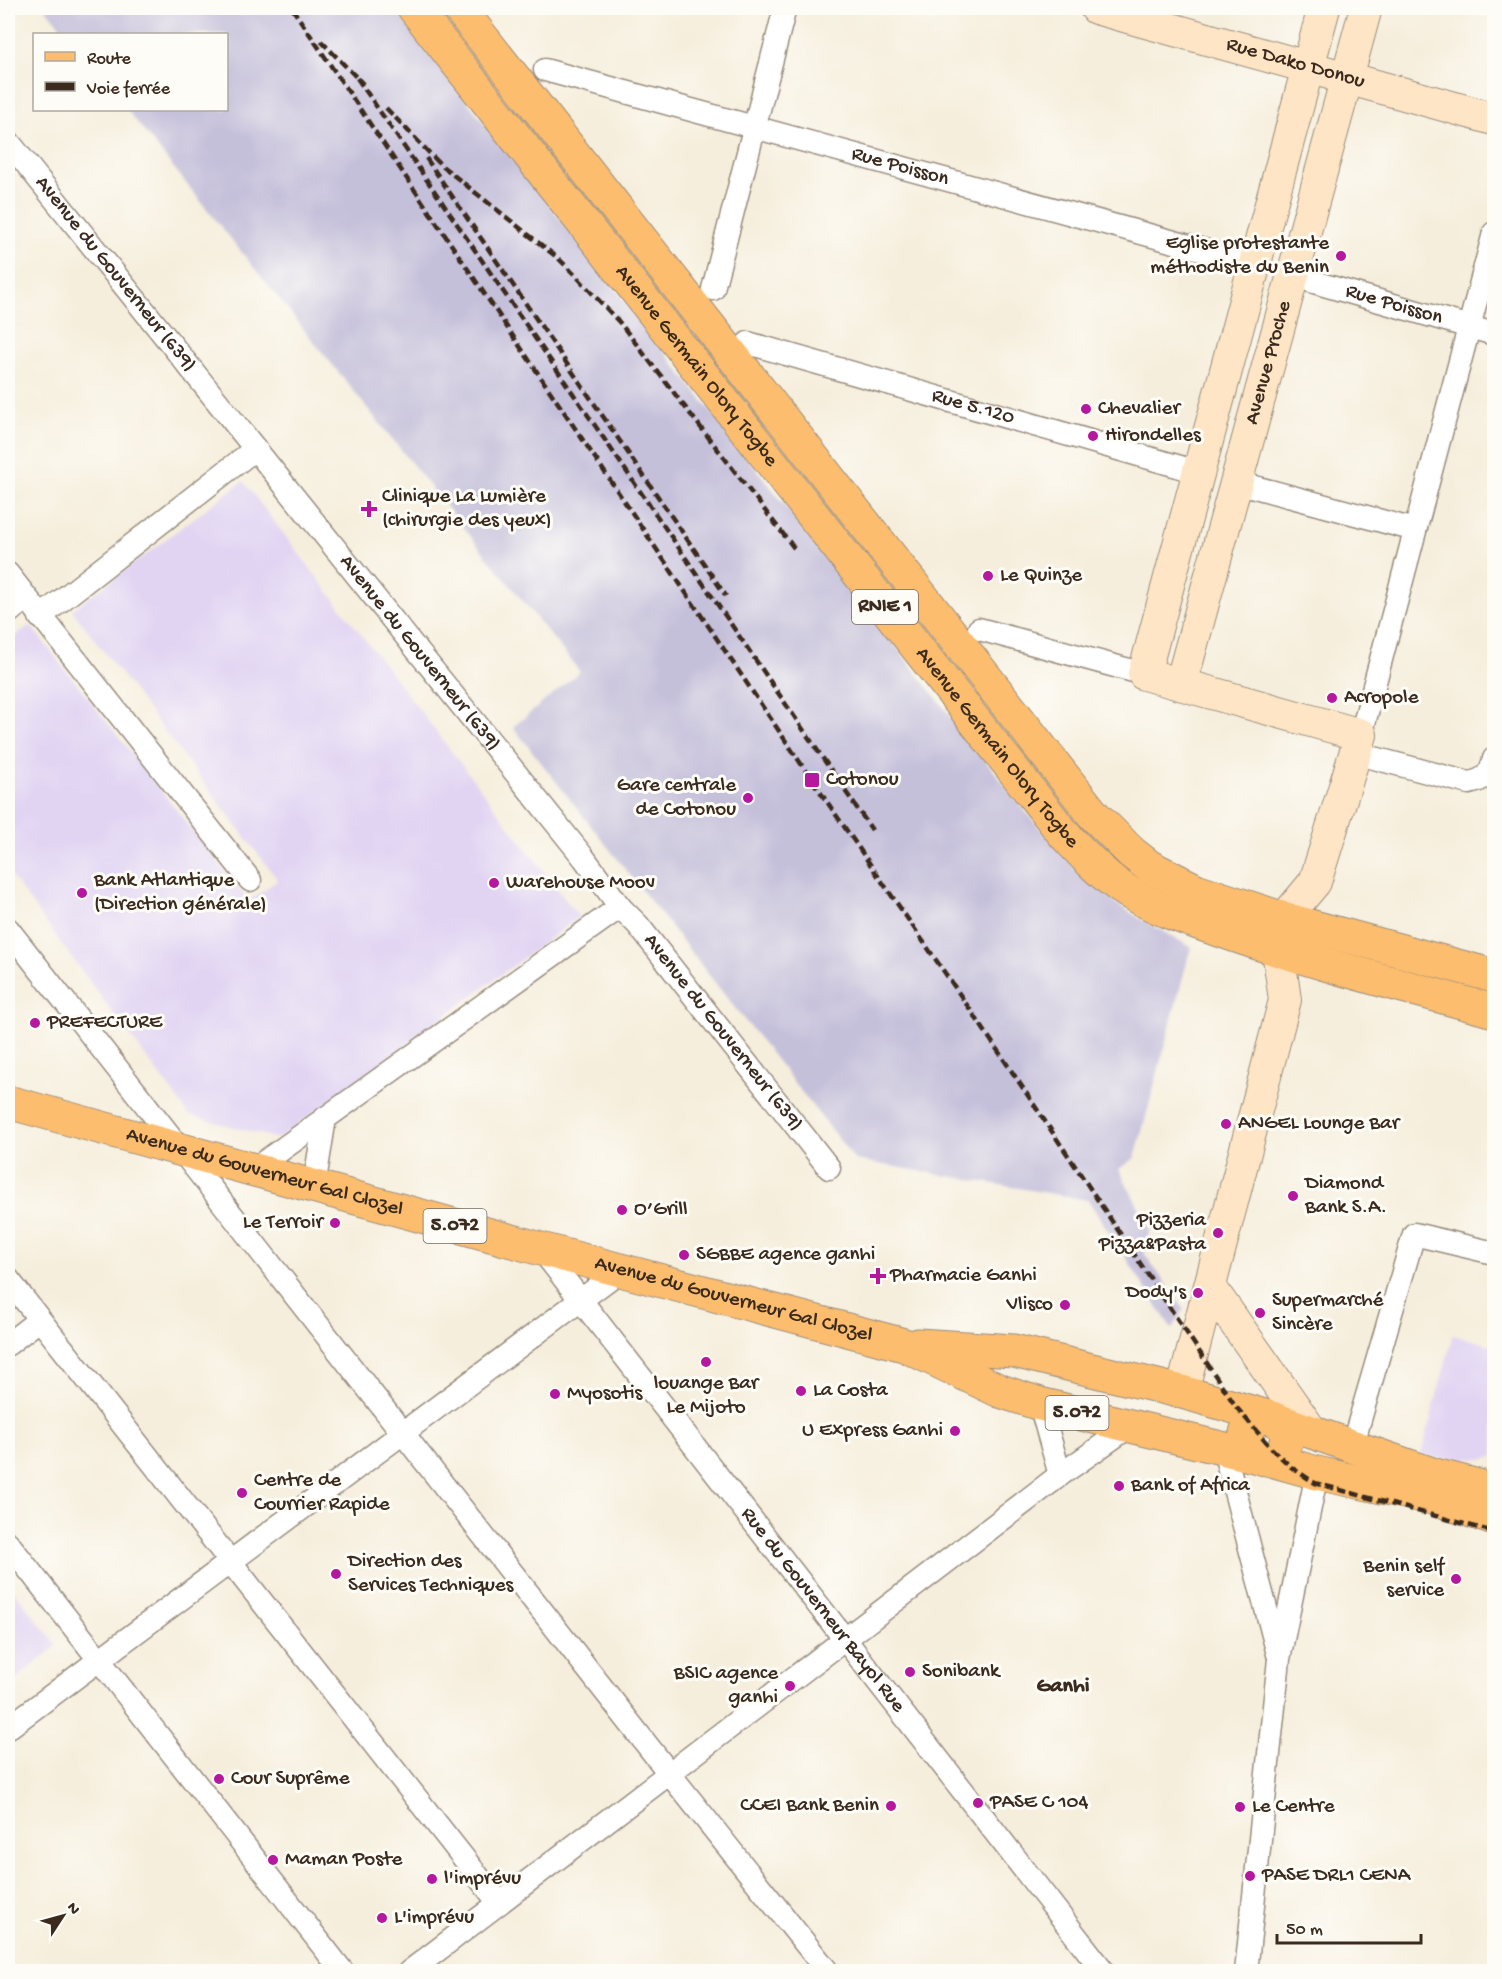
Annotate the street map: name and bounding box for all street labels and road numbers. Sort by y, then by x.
street label: Rue Dako Donou [1223,32,1368,95]
street label: Rue Poisson [848,142,952,192]
street label: Avenue du Gouverneur (639) [29,171,201,377]
street label: Avenue Germain Olory Togbe [609,261,784,473]
street label: Rue Poisson [1342,279,1445,331]
street label: Avenue Proche [1240,297,1298,428]
street label: Rue 5.120 [929,384,1017,431]
street label: Avenue du Gouverneur (639) [333,550,506,756]
road number: RNIE 1 [852,590,918,624]
street label: Avenue Germain Olory Togbe [909,643,1085,855]
street label: Avenue du Gouverneur (639) [637,929,808,1136]
street label: Avenue du Gouverneur Gal Clozel [123,1123,406,1223]
road number: 5.072 [424,1209,486,1243]
street label: Avenue du Gouverneur Gal Clozel [592,1251,875,1349]
road number: 5.072 [1046,1396,1108,1430]
street label: Rue du Gouverneur Bayol Rue [735,1503,911,1719]

